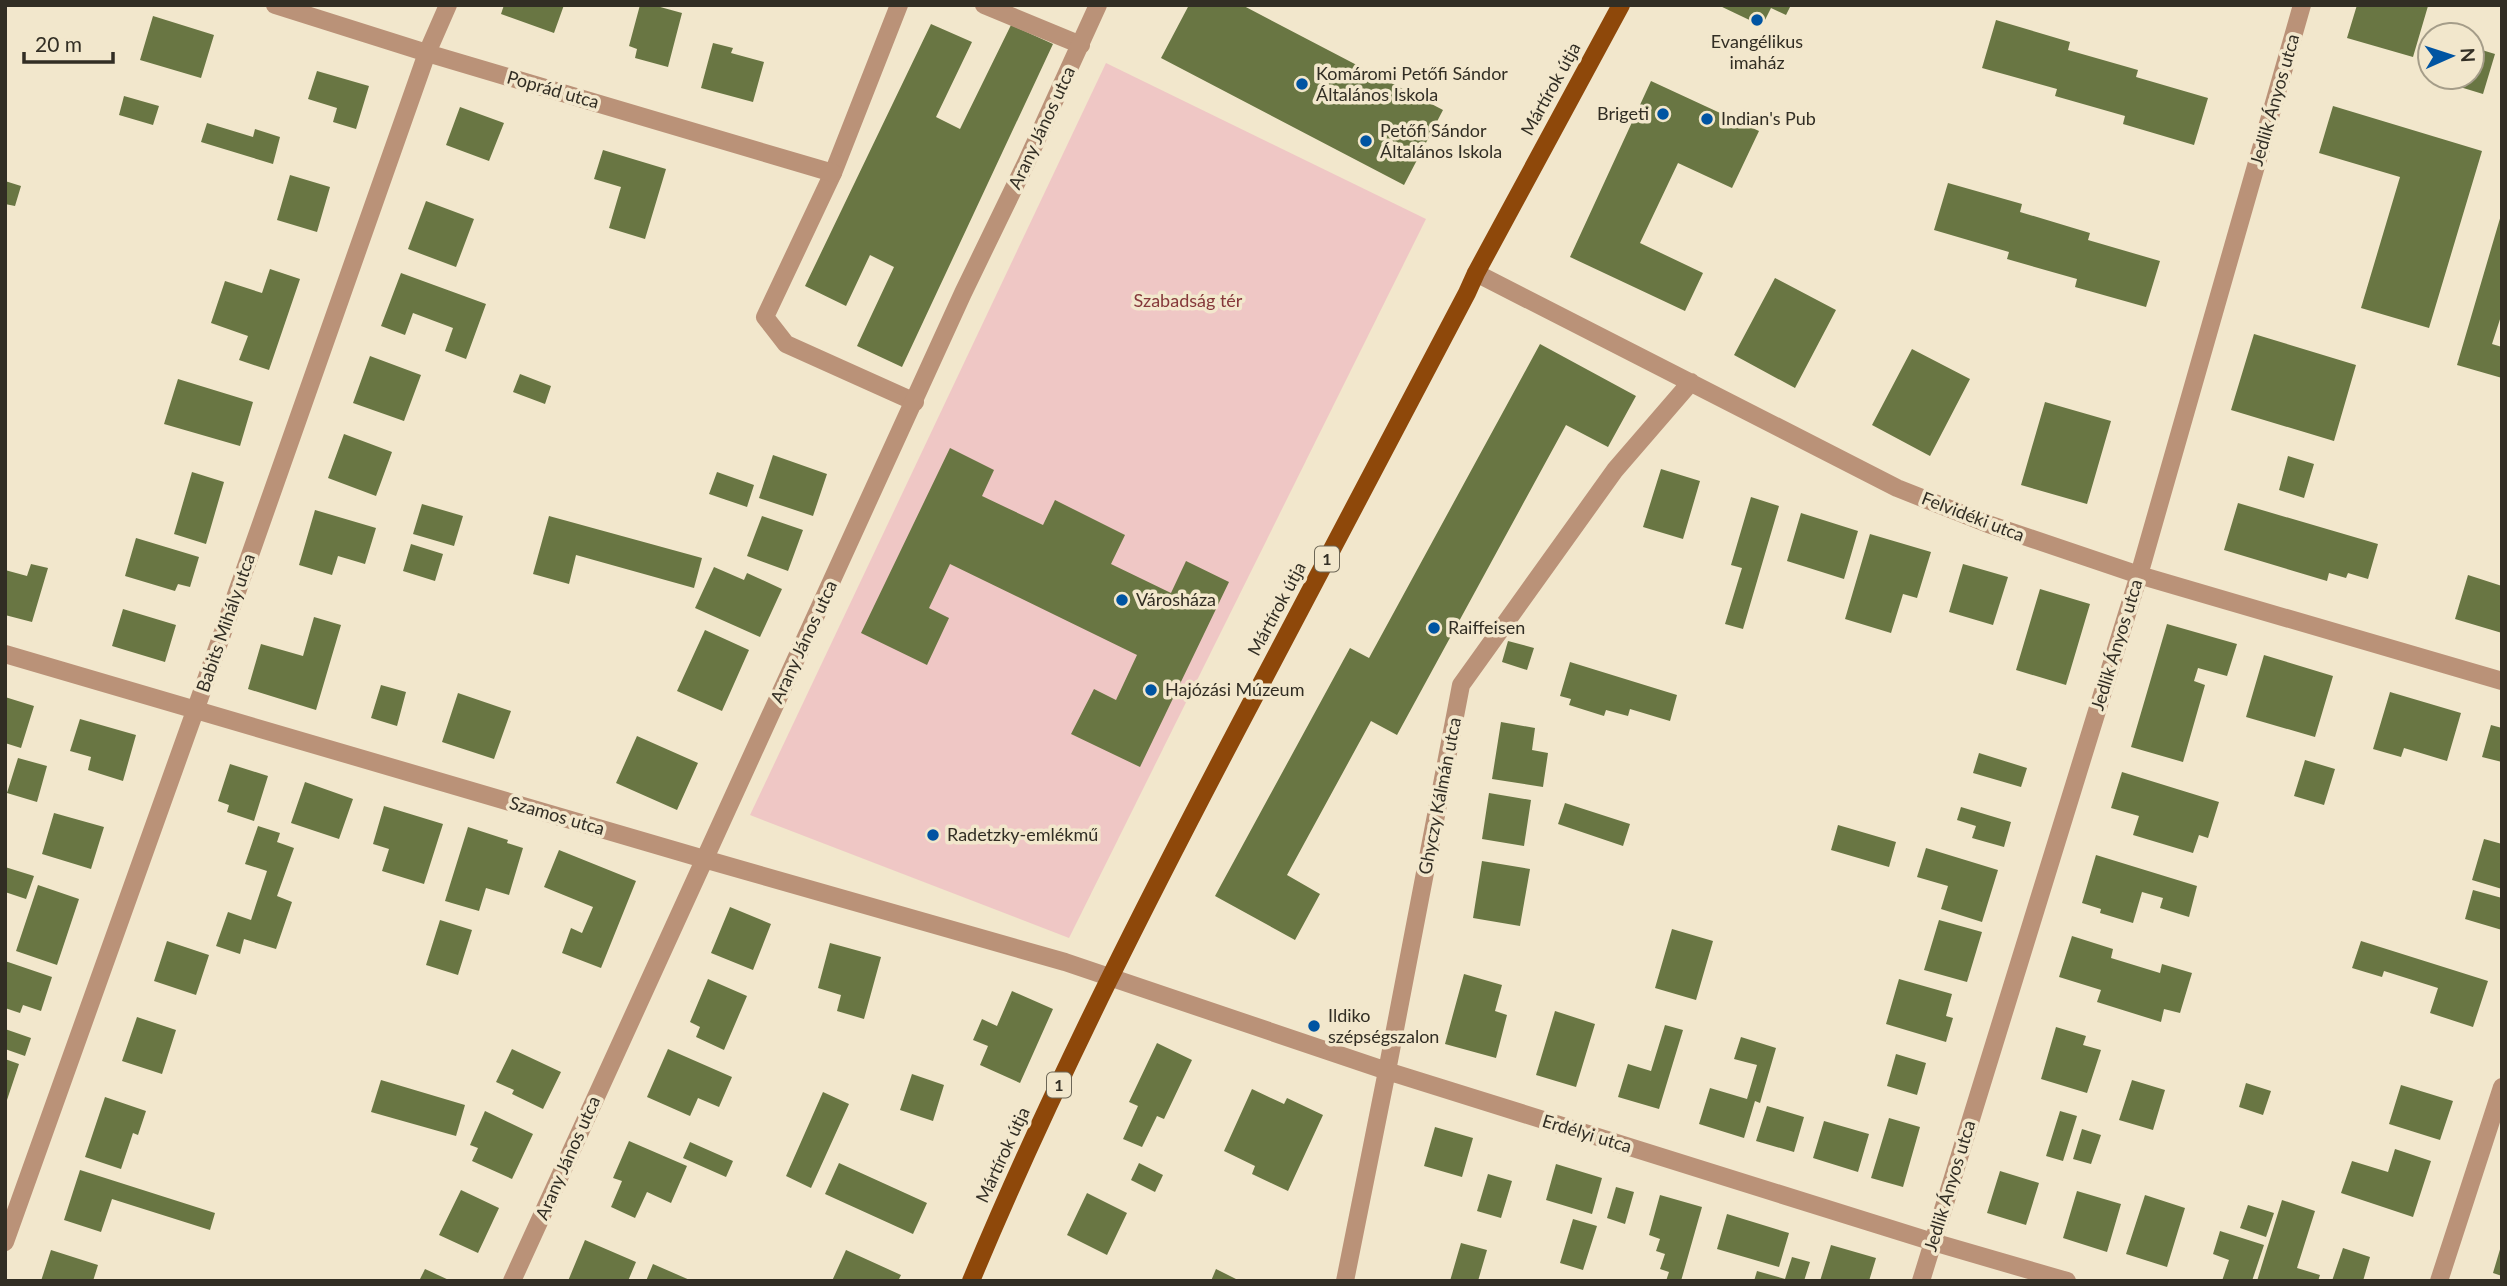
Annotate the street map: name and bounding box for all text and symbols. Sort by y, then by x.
marker: Evangélikus imaház [1749,12,1765,28]
scale bar [24,21,114,65]
north arrow [2416,21,2486,91]
place label: Evangélikus imaház [1711,30,1803,73]
text: 20 m [35,31,82,56]
street label: Jedlik Ányos utca [2245,31,2303,168]
street label: Mártírok útja [1516,38,1585,139]
text: N [2457,47,2480,63]
place label: Komáromi Petőfi Sándor Általános Iskola [1316,62,1508,105]
street label: Arany János utca [1003,63,1079,193]
street label: Poprád utca [505,65,602,113]
marker: Komáromi Petőfi Sándor Általános Iskola [1294,76,1310,92]
place label: Brigeti [1597,102,1649,124]
marker: Brigeti [1655,106,1671,122]
place label: Indian's Pub [1721,107,1816,129]
marker: Indian's Pub [1699,111,1715,127]
place label: Petőfi Sándor Általános Iskola [1380,119,1502,162]
marker: Petőfi Sándor Általános Iskola [1358,133,1374,149]
park label: Szabadság tér [1134,289,1243,311]
street label: Felvidéki utca [1919,486,2028,546]
road number: 1 [1315,546,1339,572]
street label: Babits Mihály utca [191,550,259,695]
street label: Mártírok útja [1242,558,1310,659]
street label: Jedlik Ányos utca [2086,576,2146,713]
street label: Arany János utca [765,577,841,707]
place label: Városháza [1136,588,1216,610]
marker: Városháza [1114,592,1130,608]
place label: Raiffeisen [1448,616,1525,638]
marker: Raiffeisen [1426,620,1442,636]
place label: Hajózási Múzeum [1165,678,1304,700]
marker: Hajózási Múzeum [1143,682,1159,698]
street label: Ghyczy Kálmán utca [1413,715,1465,876]
street label: Szamos utca [507,791,607,839]
place label: Radetzky-emlékmű [947,823,1098,845]
marker: Radetzky-emlékmű [925,827,941,843]
place label: Ildiko szépségszalon [1328,1004,1439,1047]
marker: Ildiko szépségszalon [1306,1018,1322,1034]
road number: 1 [1047,1072,1071,1098]
street label: Arany János utca [530,1092,604,1223]
street label: Mártírok útja [970,1103,1034,1206]
street label: Erdélyi utca [1540,1109,1635,1157]
street label: Jedlik Ányos utca [1919,1117,1979,1254]

